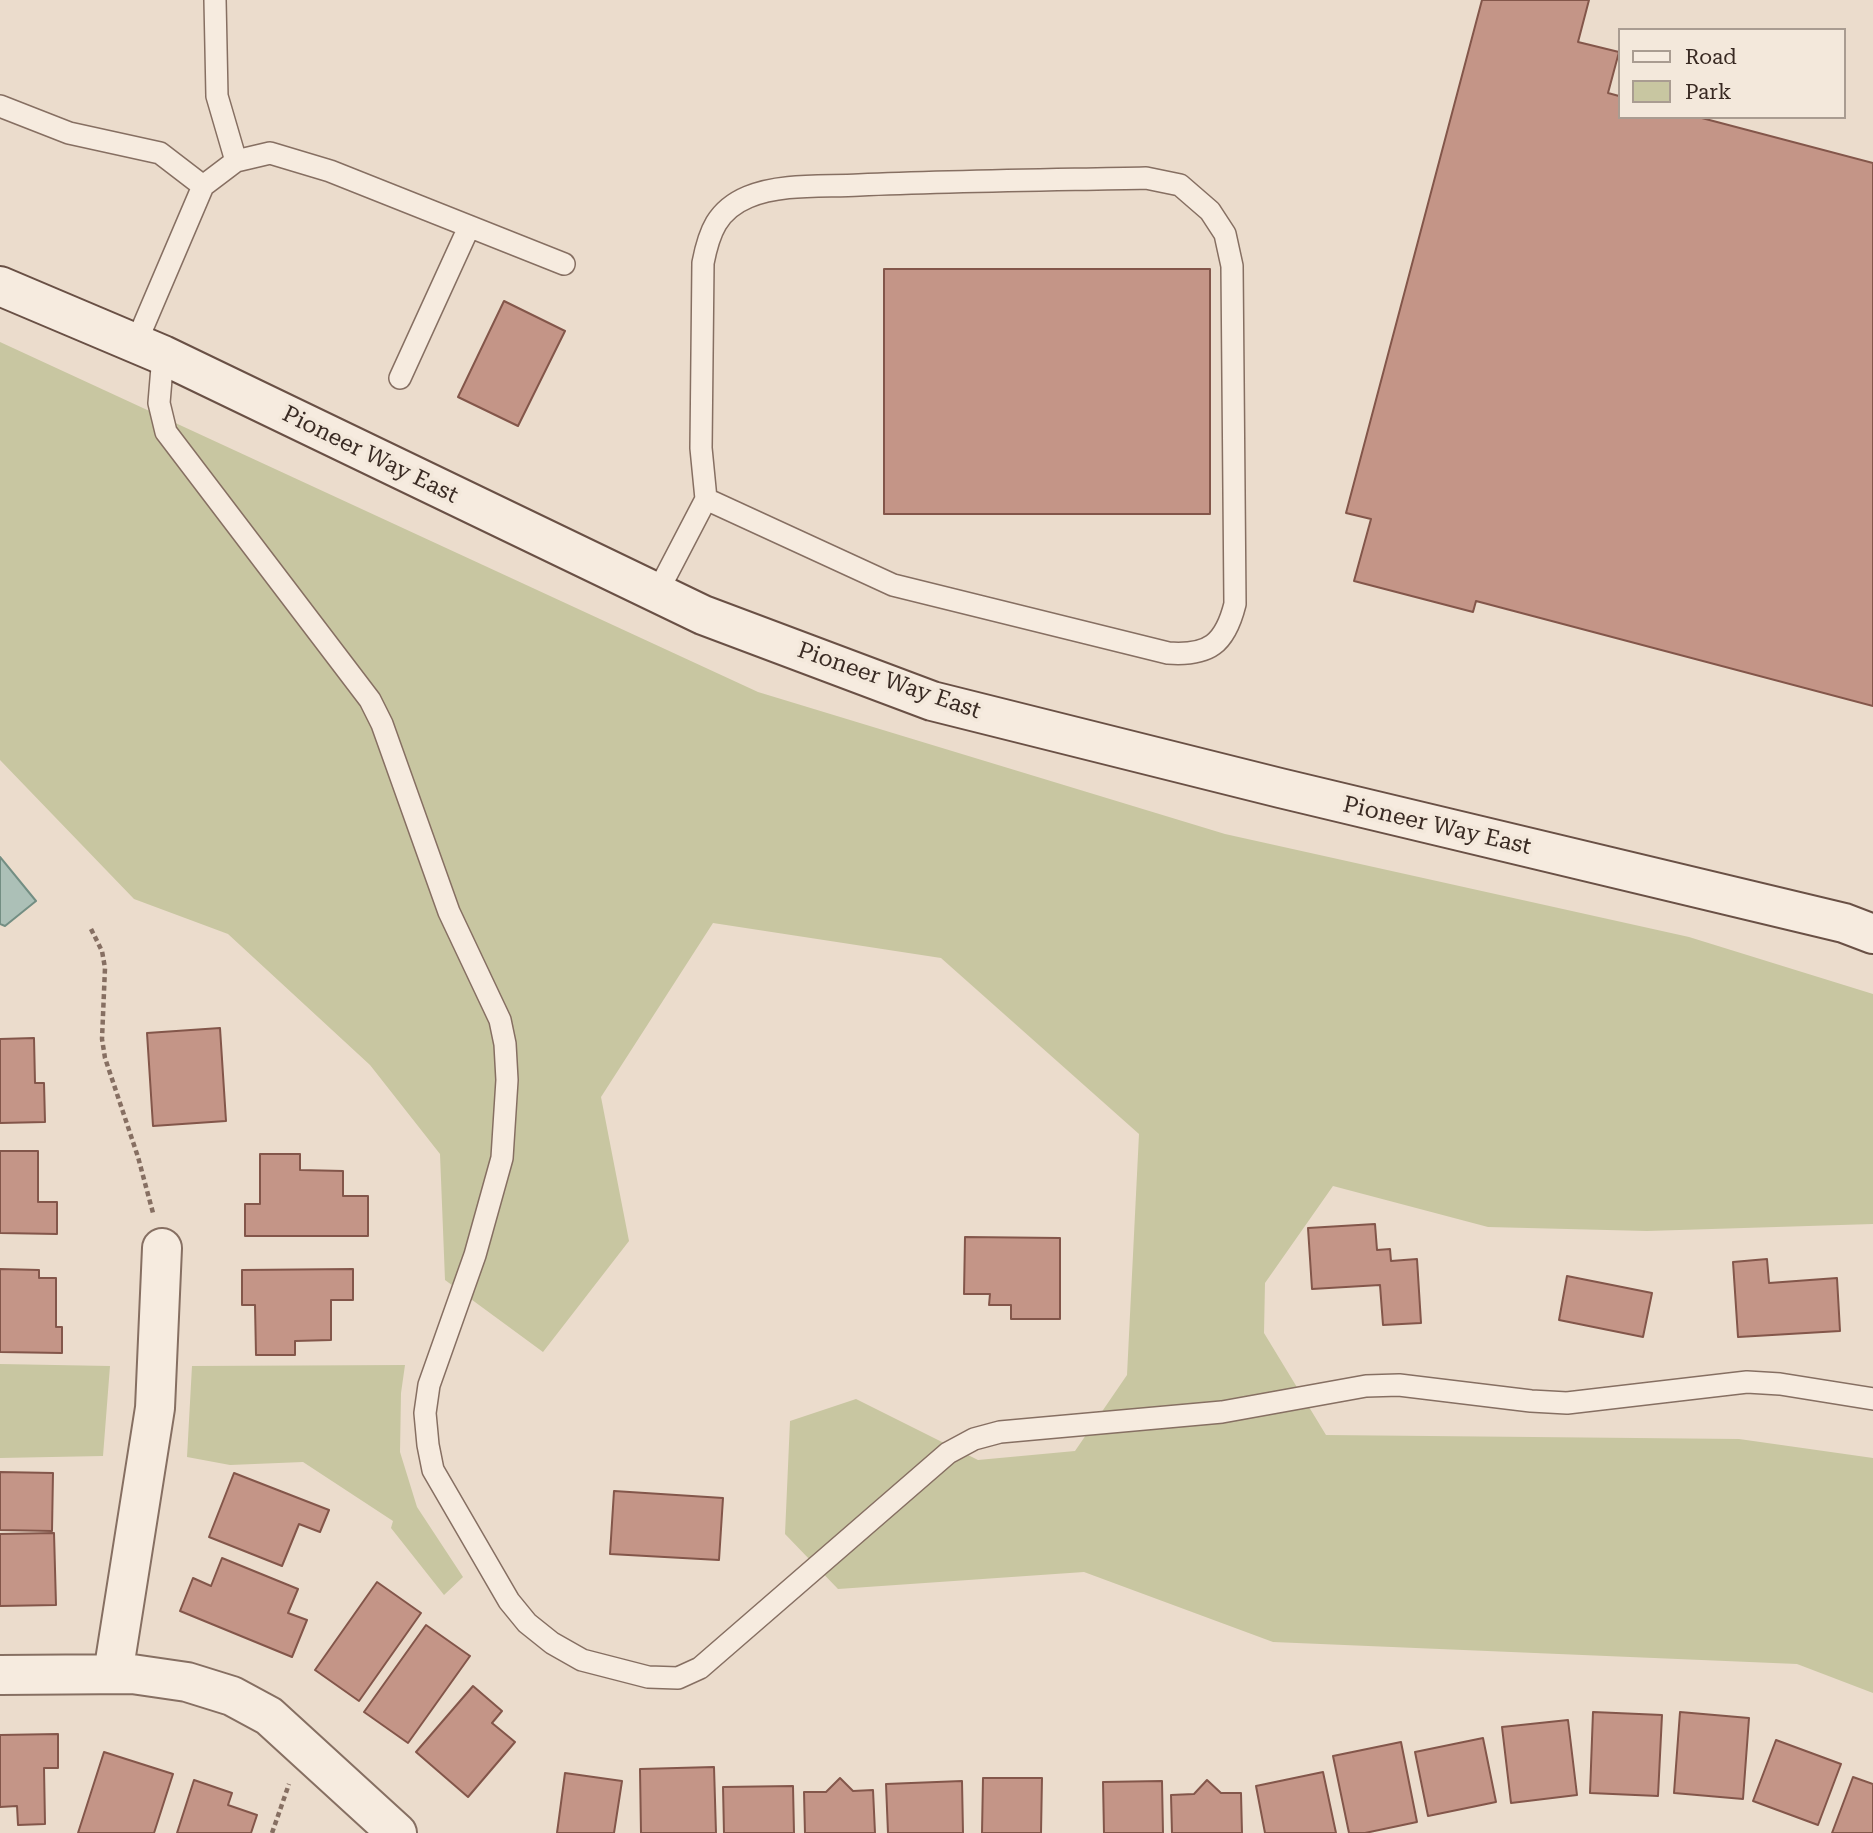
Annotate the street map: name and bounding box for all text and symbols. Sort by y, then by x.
legend [1618,28,1845,119]
text: Road [1685,45,1737,69]
text: Park [1685,80,1731,104]
street label: Pioneer Way East [278,400,462,510]
street label: Pioneer Way East [794,637,984,725]
street label: Pioneer Way East [1340,791,1534,861]

